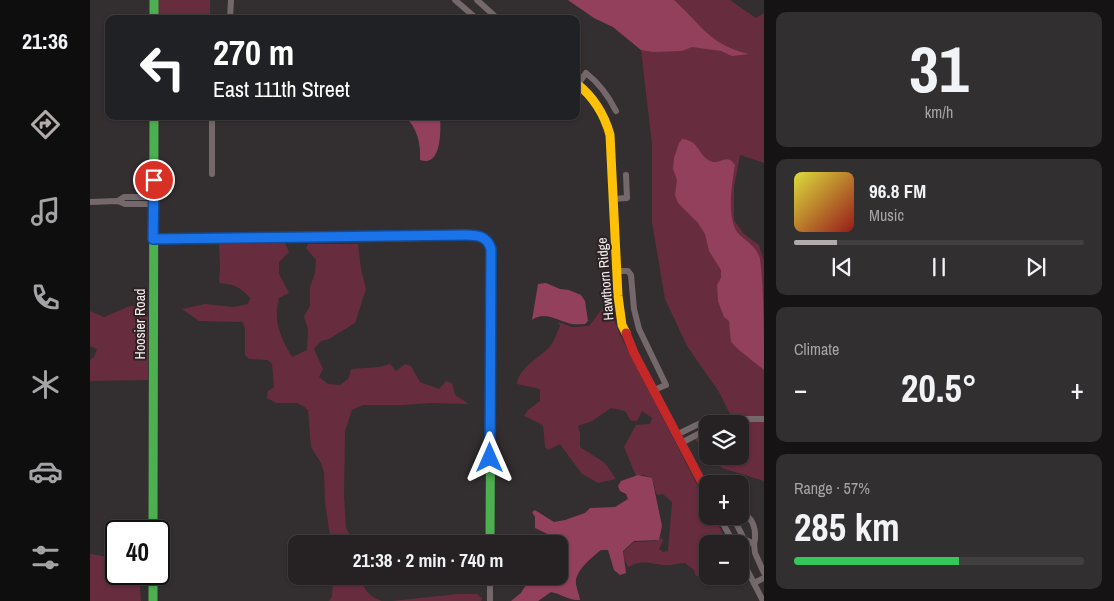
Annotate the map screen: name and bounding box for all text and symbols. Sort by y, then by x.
text: 31 [909,25,969,112]
text: 21:36 [22,26,68,56]
text: 270 m [213,29,294,76]
icon: left [130,35,195,100]
text: East 111th Street [213,74,350,104]
text: km/h [925,101,953,123]
icon: directions [28,107,63,142]
pin [133,159,175,201]
icon: arrive [140,166,168,194]
text: 96.8 FM [869,178,926,204]
icon: music [28,194,63,229]
text: Music [869,204,904,226]
street label: Hawthorn Ridge [592,237,618,321]
icon: previous [828,253,856,281]
icon: pause [925,253,953,281]
icon: next [1022,253,1050,281]
icon: phone [28,280,63,315]
street label: Hoosier Road [131,289,149,359]
text: Climate [794,338,839,360]
text: 20.5° [901,363,977,414]
icon: climate [28,367,63,402]
text: − [794,370,807,408]
text: + [1071,370,1084,408]
map controls [699,415,749,585]
button: layers [699,415,749,465]
position arrow [463,431,515,483]
icon: car [28,454,63,489]
button: + [699,475,749,525]
text: Range · 57% [794,477,870,499]
text: 285 km [794,502,900,553]
speed limit sign: 40 [105,520,170,585]
button: − [699,535,749,585]
icon: filters [28,540,63,575]
text: 21:38 · 2 min · 740 m [353,547,503,573]

